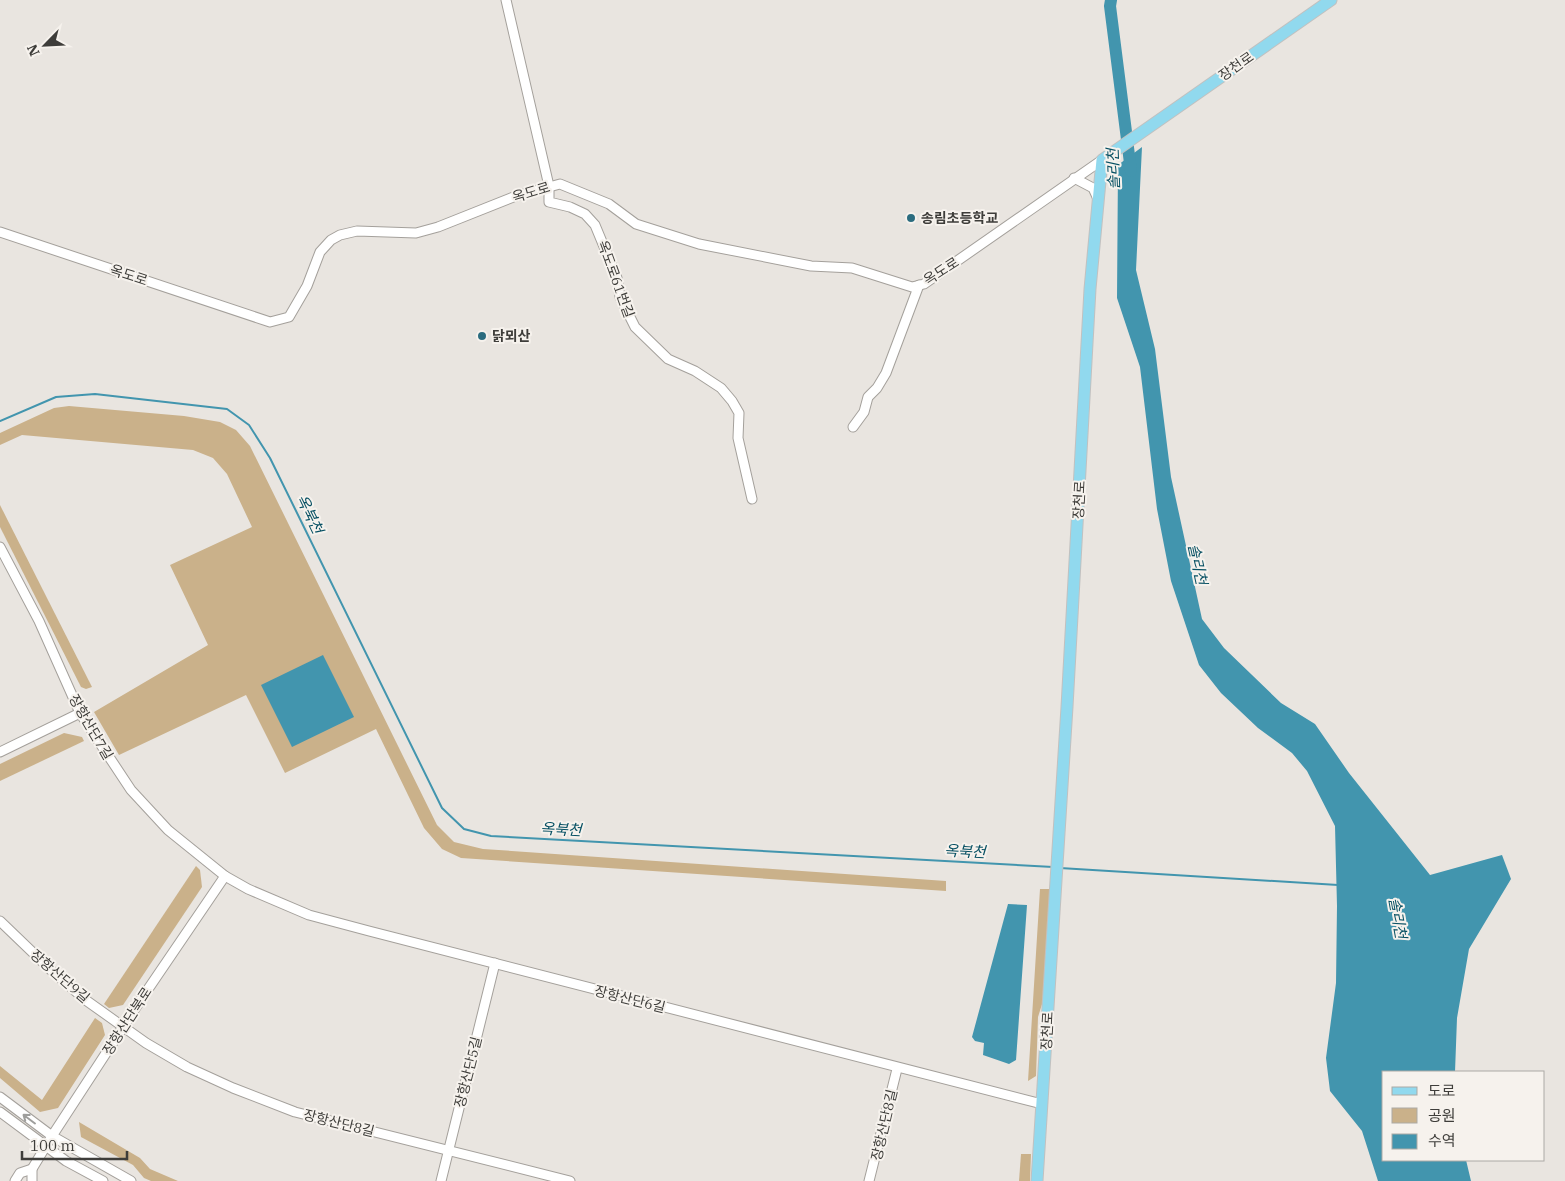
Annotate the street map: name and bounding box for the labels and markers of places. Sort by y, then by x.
place label: 송림초등학교 [921,209,998,227]
marker: 송림초등학교 [905,212,917,224]
place label: 닭뫼산 [492,327,531,345]
marker: 닭뫼산 [476,330,488,342]

